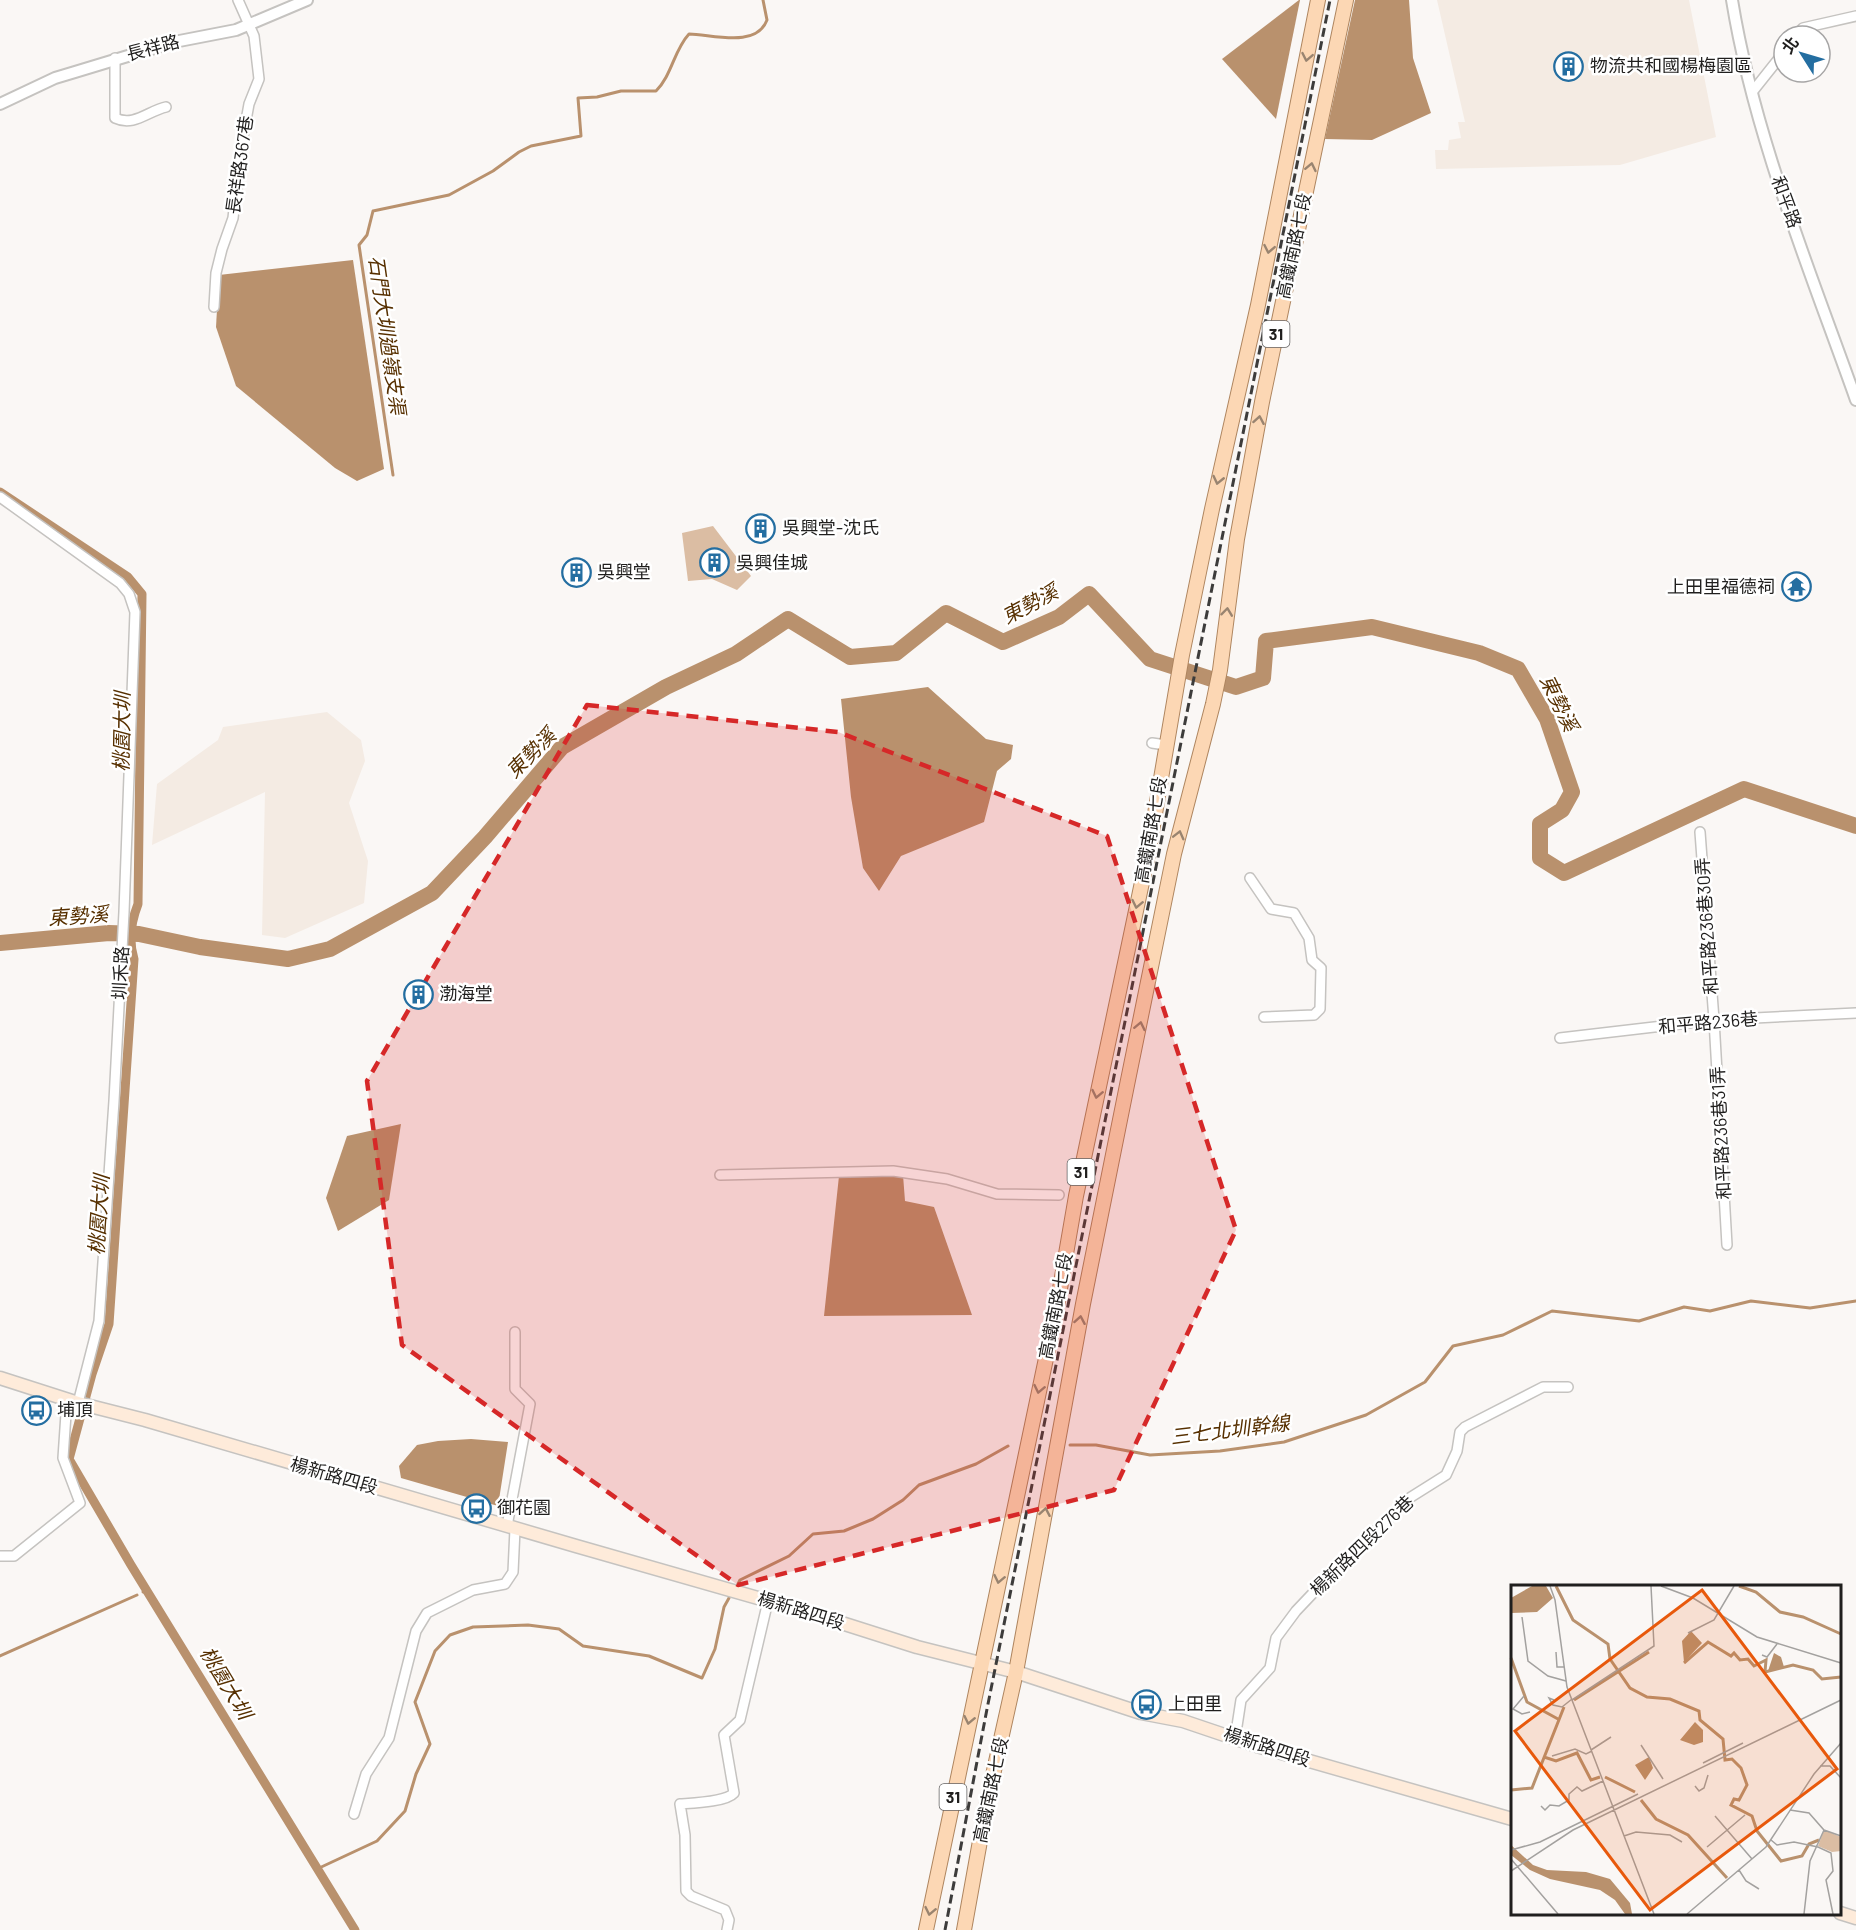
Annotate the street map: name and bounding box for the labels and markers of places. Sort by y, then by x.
building icon: 物流共和國楊梅園區 [1553,50,1585,82]
place label: 物流共和國楊梅園區 [1590,54,1752,76]
building icon: 吳興堂-沈氏 [745,512,777,544]
place label: 吳興堂-沈氏 [782,516,879,538]
building icon: 吳興佳城 [699,547,731,579]
place label: 吳興佳城 [736,551,808,573]
building icon: 吳興堂 [560,556,592,588]
place label: 吳興堂 [597,560,651,582]
temple icon: 上田里福德祠 [1780,571,1812,603]
place label: 上田里福德祠 [1667,575,1775,597]
building icon: 渤海堂 [402,978,434,1010]
place label: 渤海堂 [439,982,493,1004]
bus stop icon: 埔頂 [20,1394,52,1426]
place label: 埔頂 [57,1398,93,1420]
bus stop icon: 御花園 [460,1492,492,1524]
place label: 御花園 [497,1496,551,1518]
bus stop icon: 上田里 [1131,1688,1163,1720]
place label: 上田里 [1168,1692,1222,1714]

